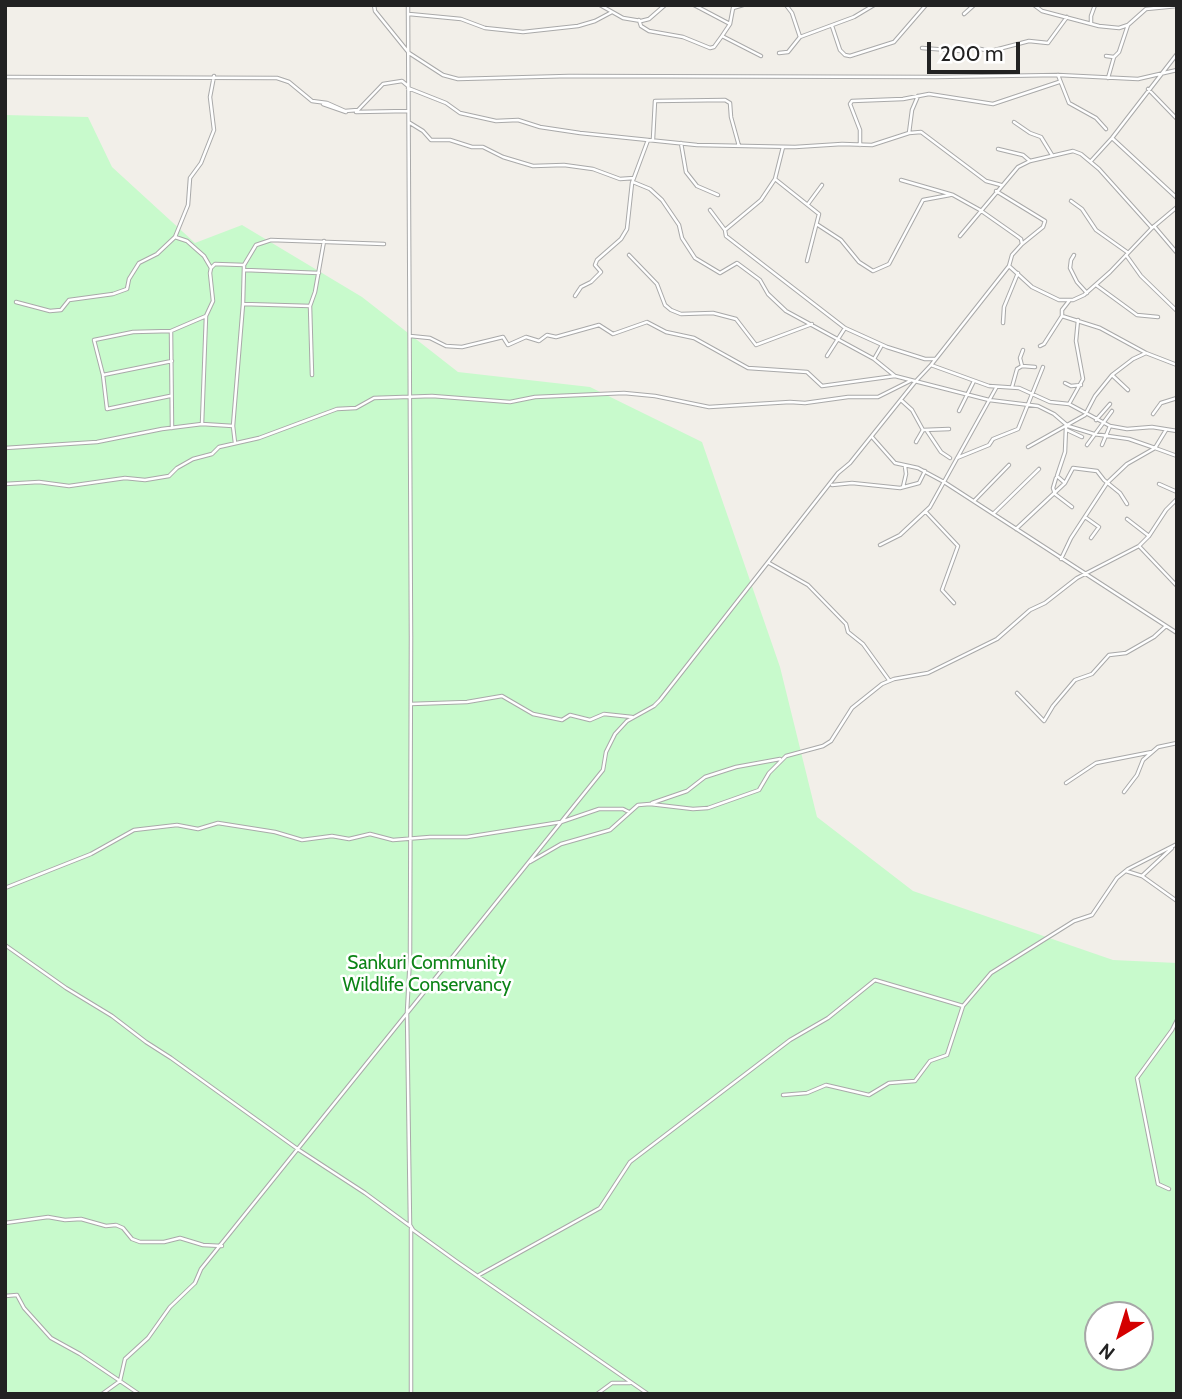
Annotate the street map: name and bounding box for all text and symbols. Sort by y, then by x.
scale bar [930,28,1023,72]
text: 200 m [940,41,1003,66]
park label: Sankuri Community Wildlife Conservancy [343,952,511,996]
north arrow [1084,1301,1154,1371]
text: N [1095,1338,1119,1365]

